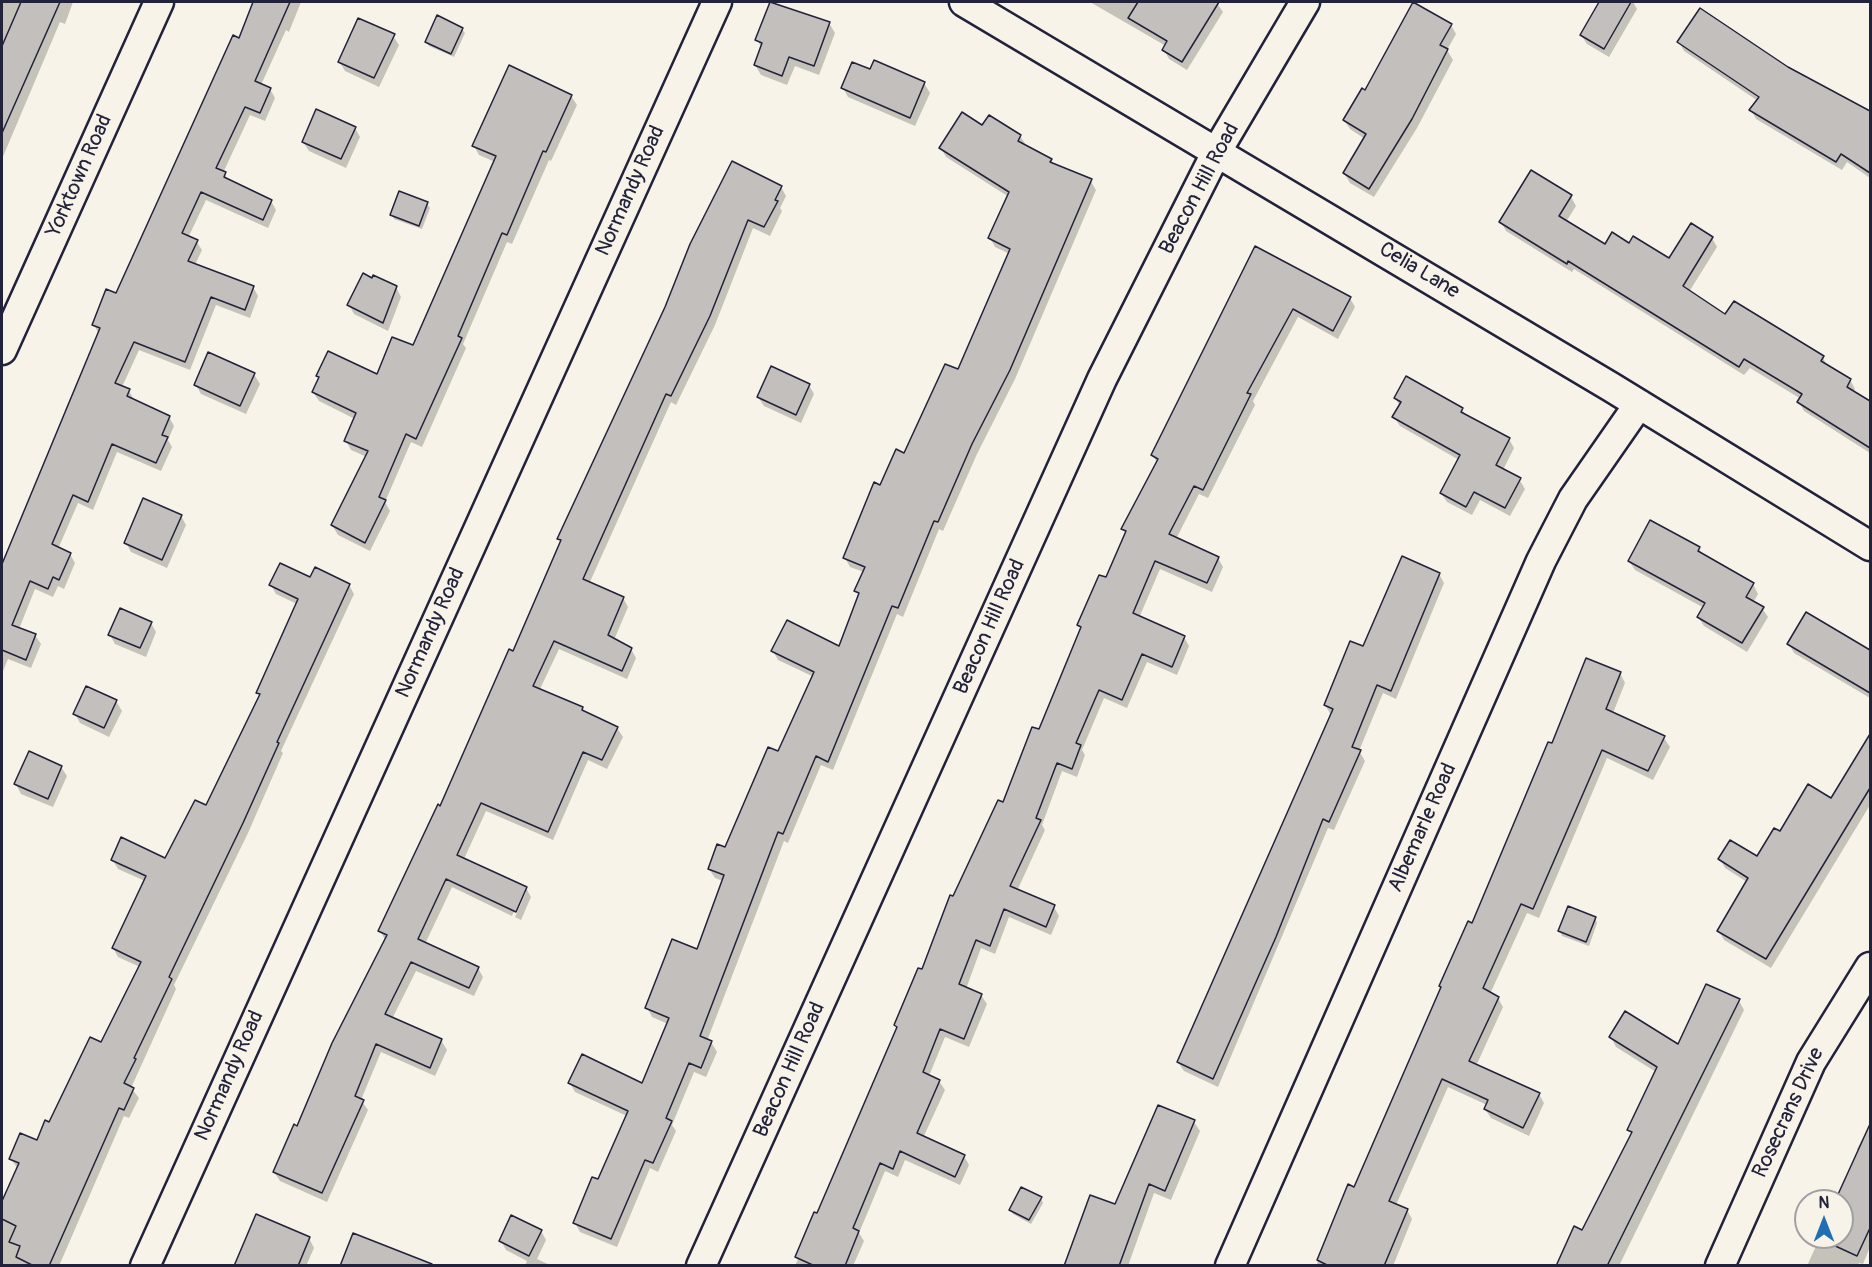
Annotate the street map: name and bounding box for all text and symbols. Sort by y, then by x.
street label: Yorktown Road [42,111,118,241]
street label: Beacon Hill Road [1155,119,1245,259]
street label: Normandy Road [591,122,671,260]
street label: Celia Lane [1374,237,1464,305]
street label: Beacon Hill Road [949,556,1031,698]
street label: Normandy Road [391,564,471,702]
street label: Albemarle Road [1383,760,1463,896]
street label: Beacon Hill Road [749,999,831,1141]
street label: Normandy Road [190,1007,270,1145]
street label: Rosecrans Drive [1748,1044,1830,1182]
north arrow [1794,1189,1854,1249]
text: N [1819,1193,1829,1213]

